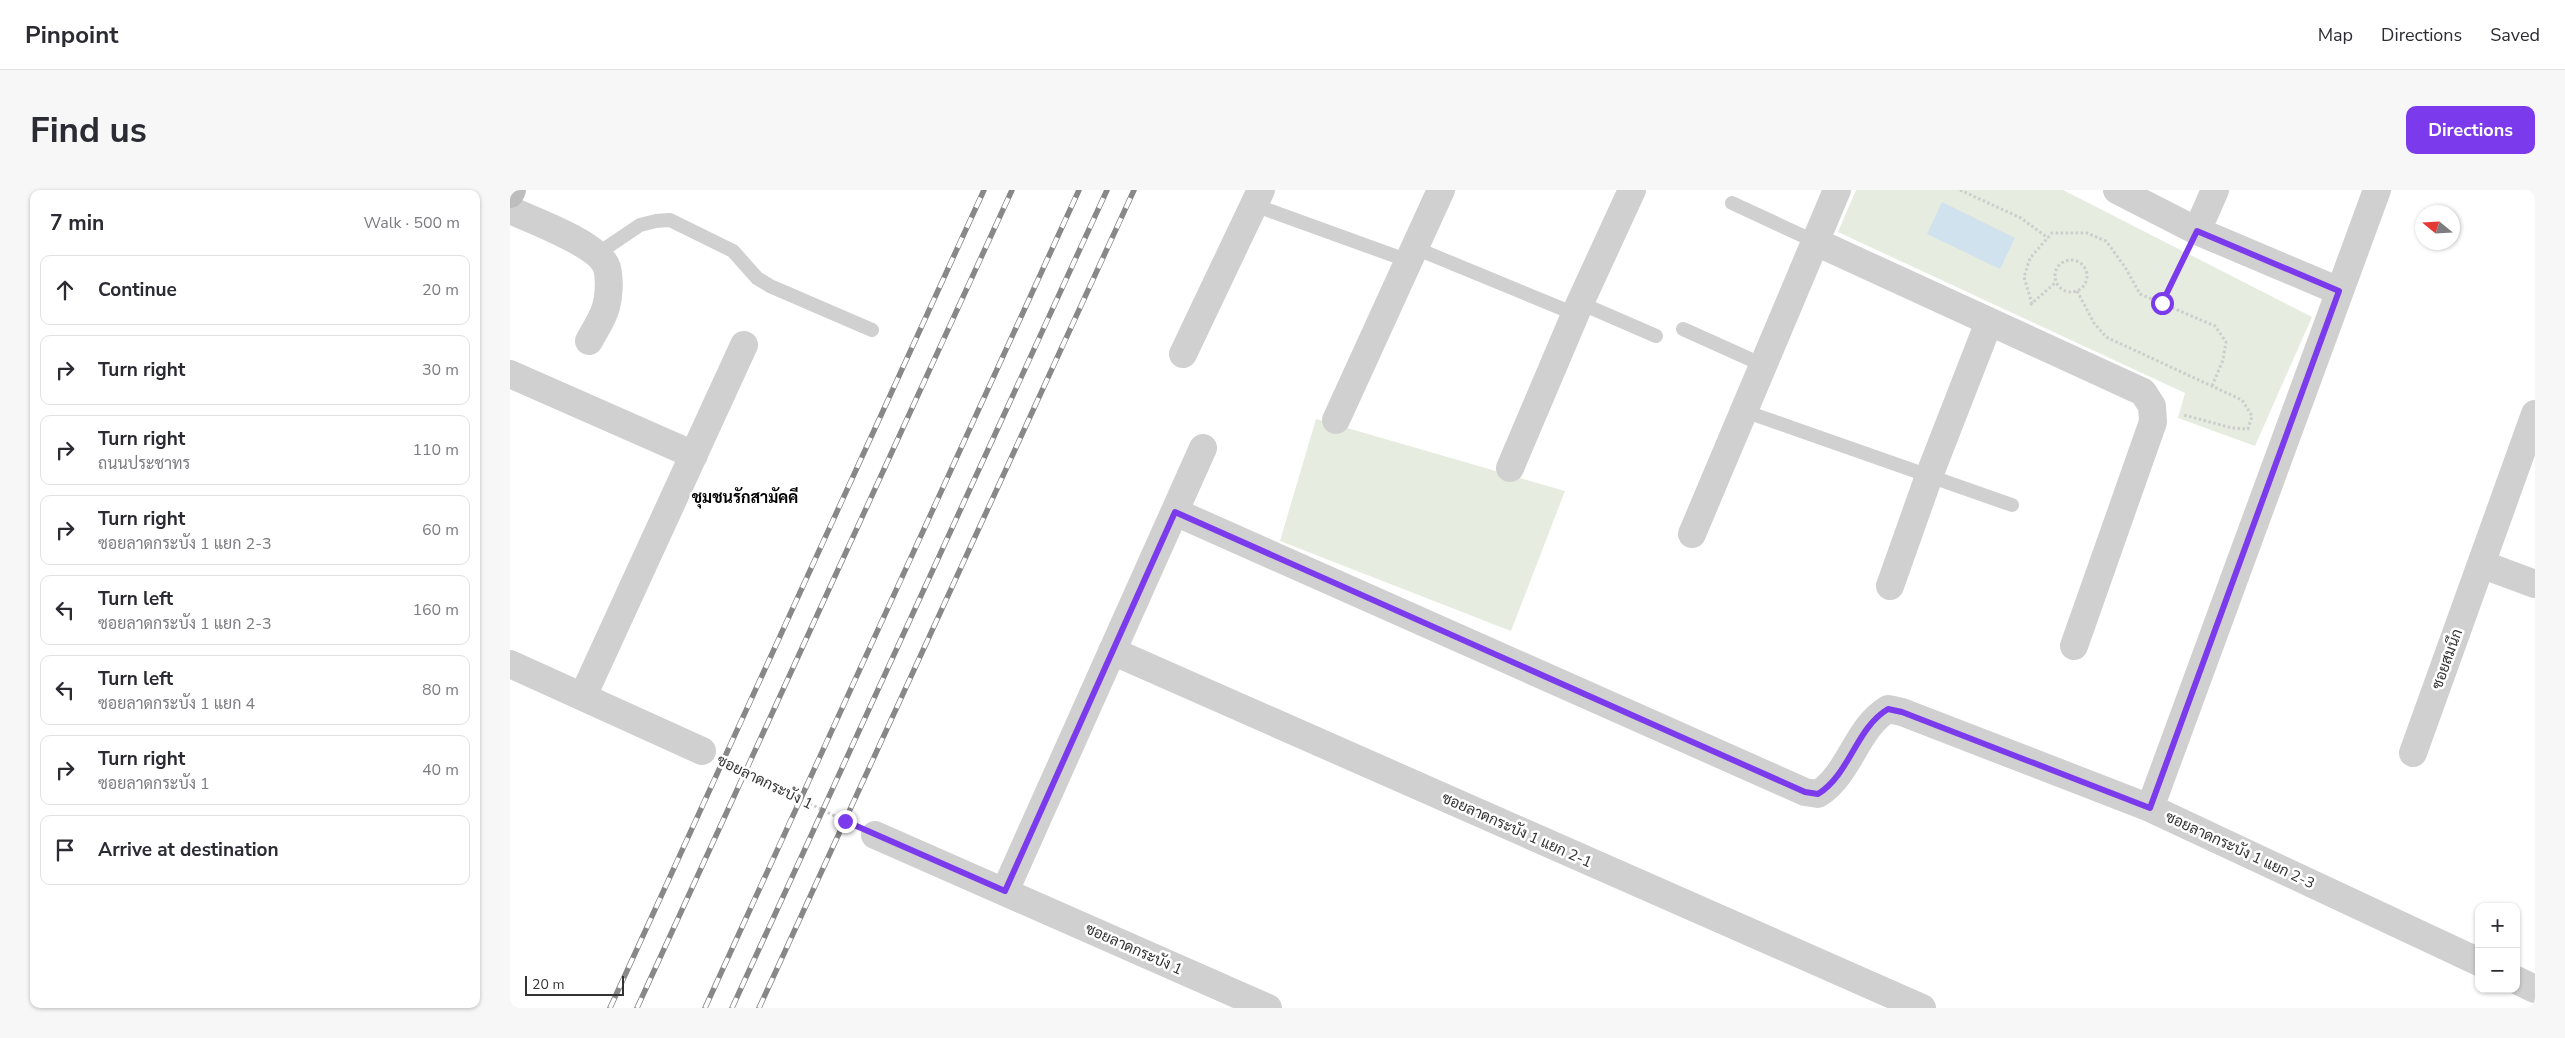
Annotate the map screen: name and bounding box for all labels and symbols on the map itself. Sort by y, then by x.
north arrow [2415,205,2460,250]
route start [2151,292,2174,315]
district label: ชุมชนรักสามัคคี [692,487,798,509]
street label: ซอยสมนึก [2427,626,2467,692]
street label: ซอยลาดกระบัง 1 [714,750,816,814]
street label: ซอยลาดกระบัง 1 แยก 2-1 [1439,788,1595,872]
street label: ซอยลาดกระบัง 1 แยก 2-3 [2162,807,2318,893]
route end [834,810,857,833]
street label: ซอยลาดกระบัง 1 [1082,919,1186,979]
scale bar [525,973,624,996]

